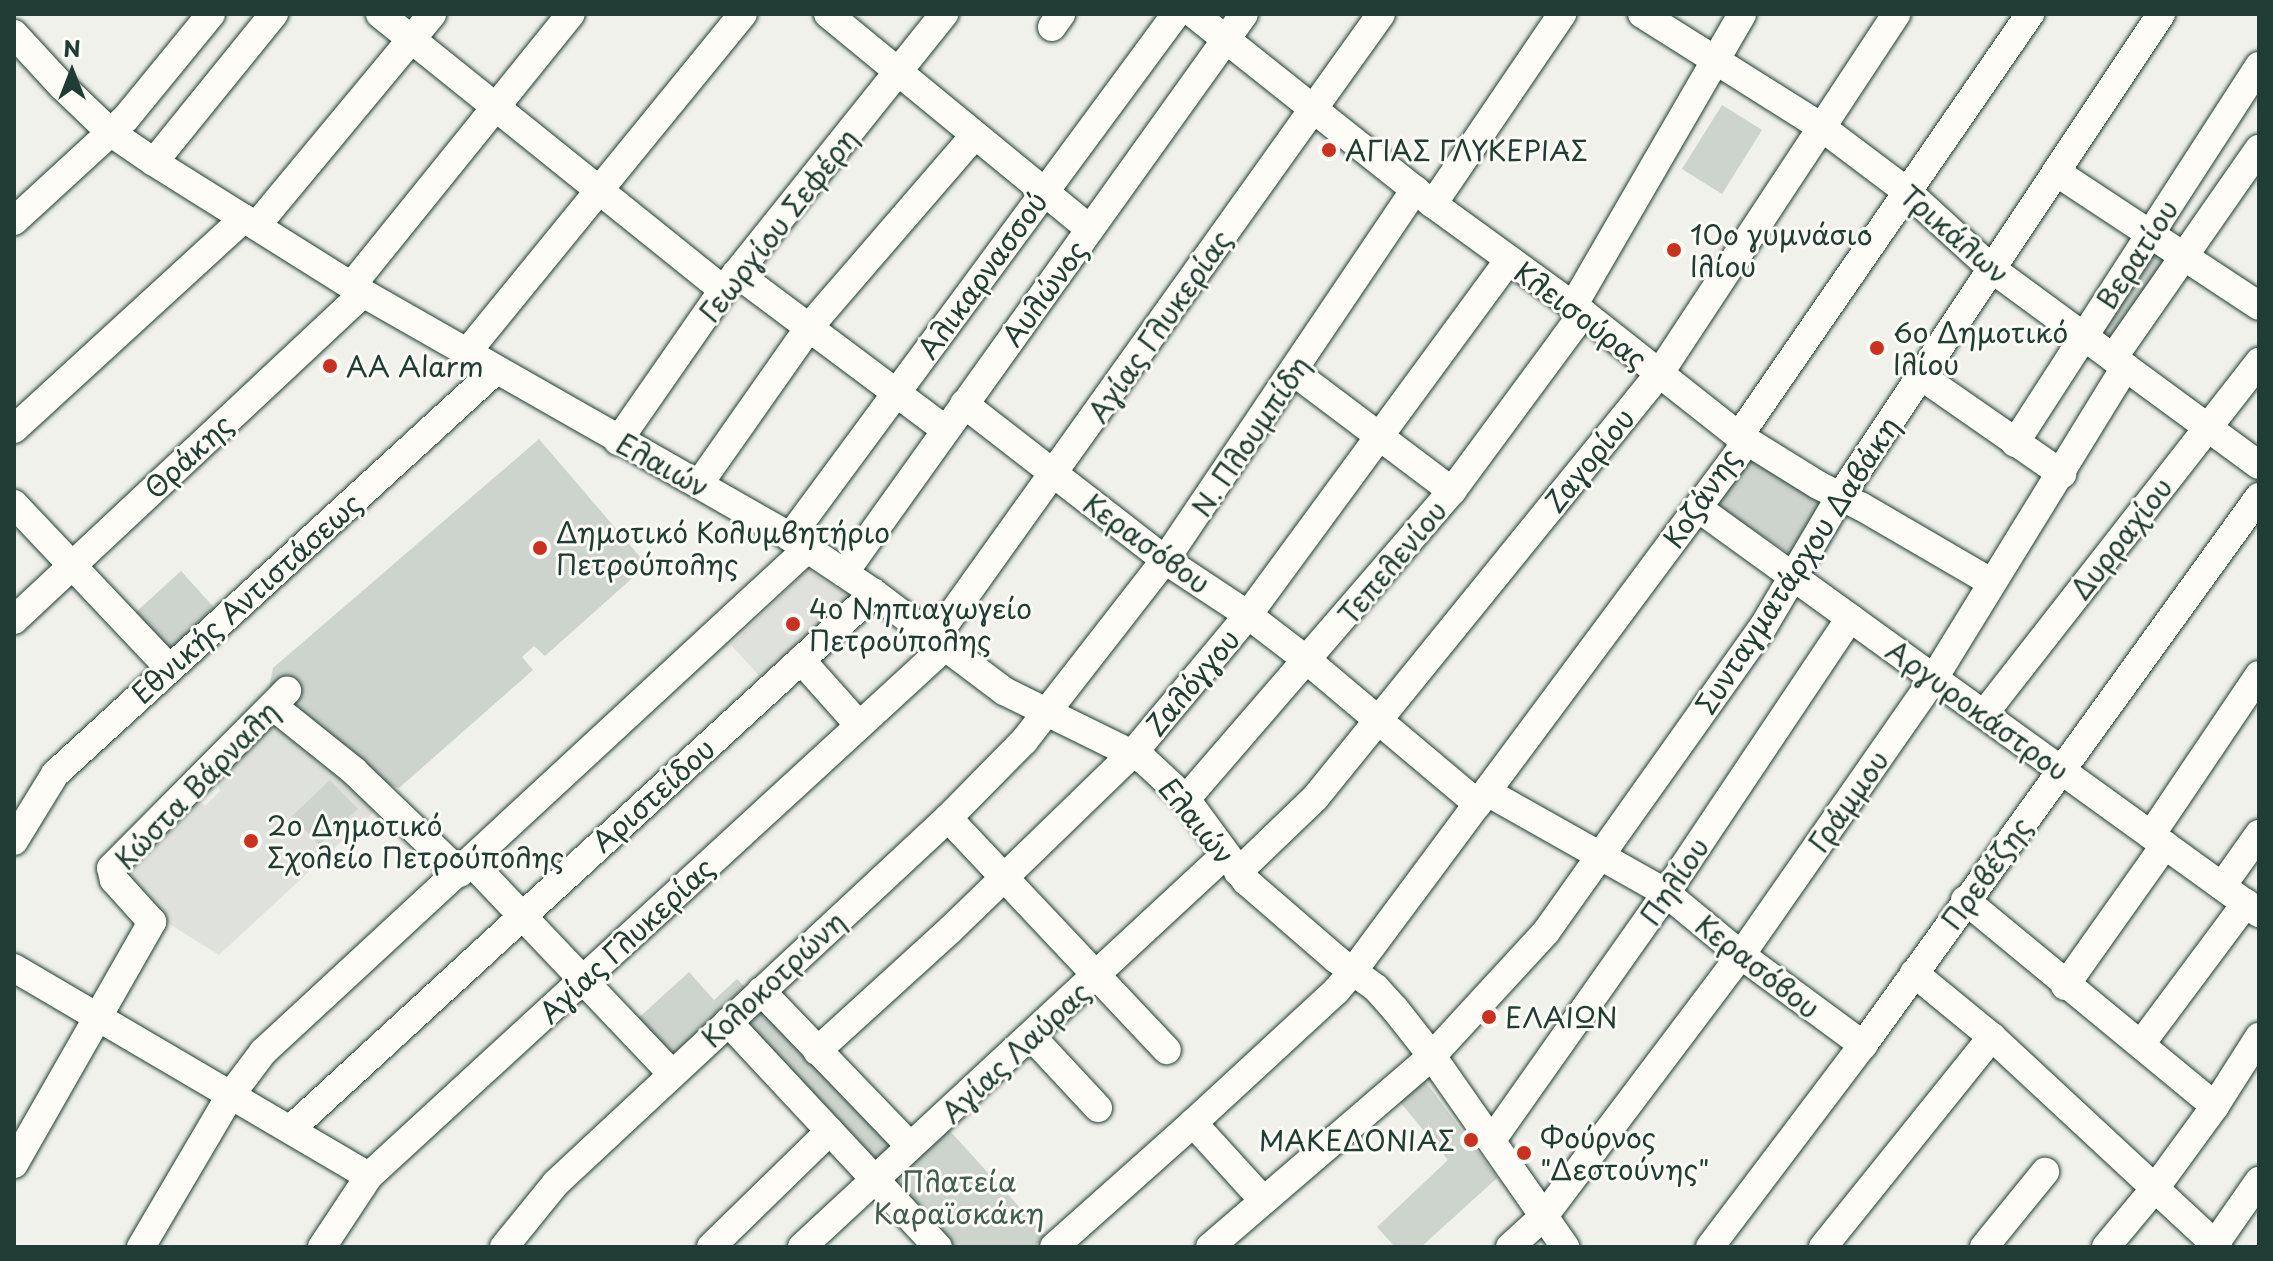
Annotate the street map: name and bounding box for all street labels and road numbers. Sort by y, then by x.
street label: Γεωργίου Σεφέρη [692,122,864,328]
street label: Τρικάλων [1894,178,2016,290]
street label: Αλικαρνασσού [910,185,1054,365]
street label: Βερατίου [2089,193,2185,315]
street label: Αγίας Γλυκερίας [1080,223,1238,429]
street label: Αυλώνος [995,234,1093,352]
street label: Κλεισούρας [1508,254,1654,376]
street label: N. Πλουμπίδη [1184,349,1316,523]
street label: Ζαγορίου [1537,401,1641,519]
street label: Θράκης [137,407,239,505]
street label: Συνταγματάρχου Δαβάκη [1688,410,1906,720]
street label: Ελαιών [611,426,715,504]
street label: Κοζάνης [1655,442,1747,554]
street label: Δυρραχίου [2063,470,2179,606]
street label: Εθνικής Αντιστάσεως [124,486,368,710]
street label: Κερασόβου [1077,486,1217,600]
street label: Τεπελενίου [1331,493,1453,631]
street label: Ζαλόγγου [1138,622,1246,742]
street label: Αργυροκάστρου [1880,633,2076,787]
street label: Κώστα Βάρναλη [107,694,285,876]
street label: Αριστείδου [585,731,721,859]
street label: Γράμμου [1801,744,1895,858]
street label: Ελαιών [1152,771,1242,871]
street label: Πρεβέζης [1934,810,2038,936]
street label: Πηλίου [1633,831,1715,931]
street label: Αγίας Γλυκερίας [531,850,721,1030]
street label: Κολοκοτρώνη [694,904,852,1054]
street label: Κερασόβου [1689,907,1827,1025]
street label: Αγίας Λαύρας [934,974,1096,1130]

